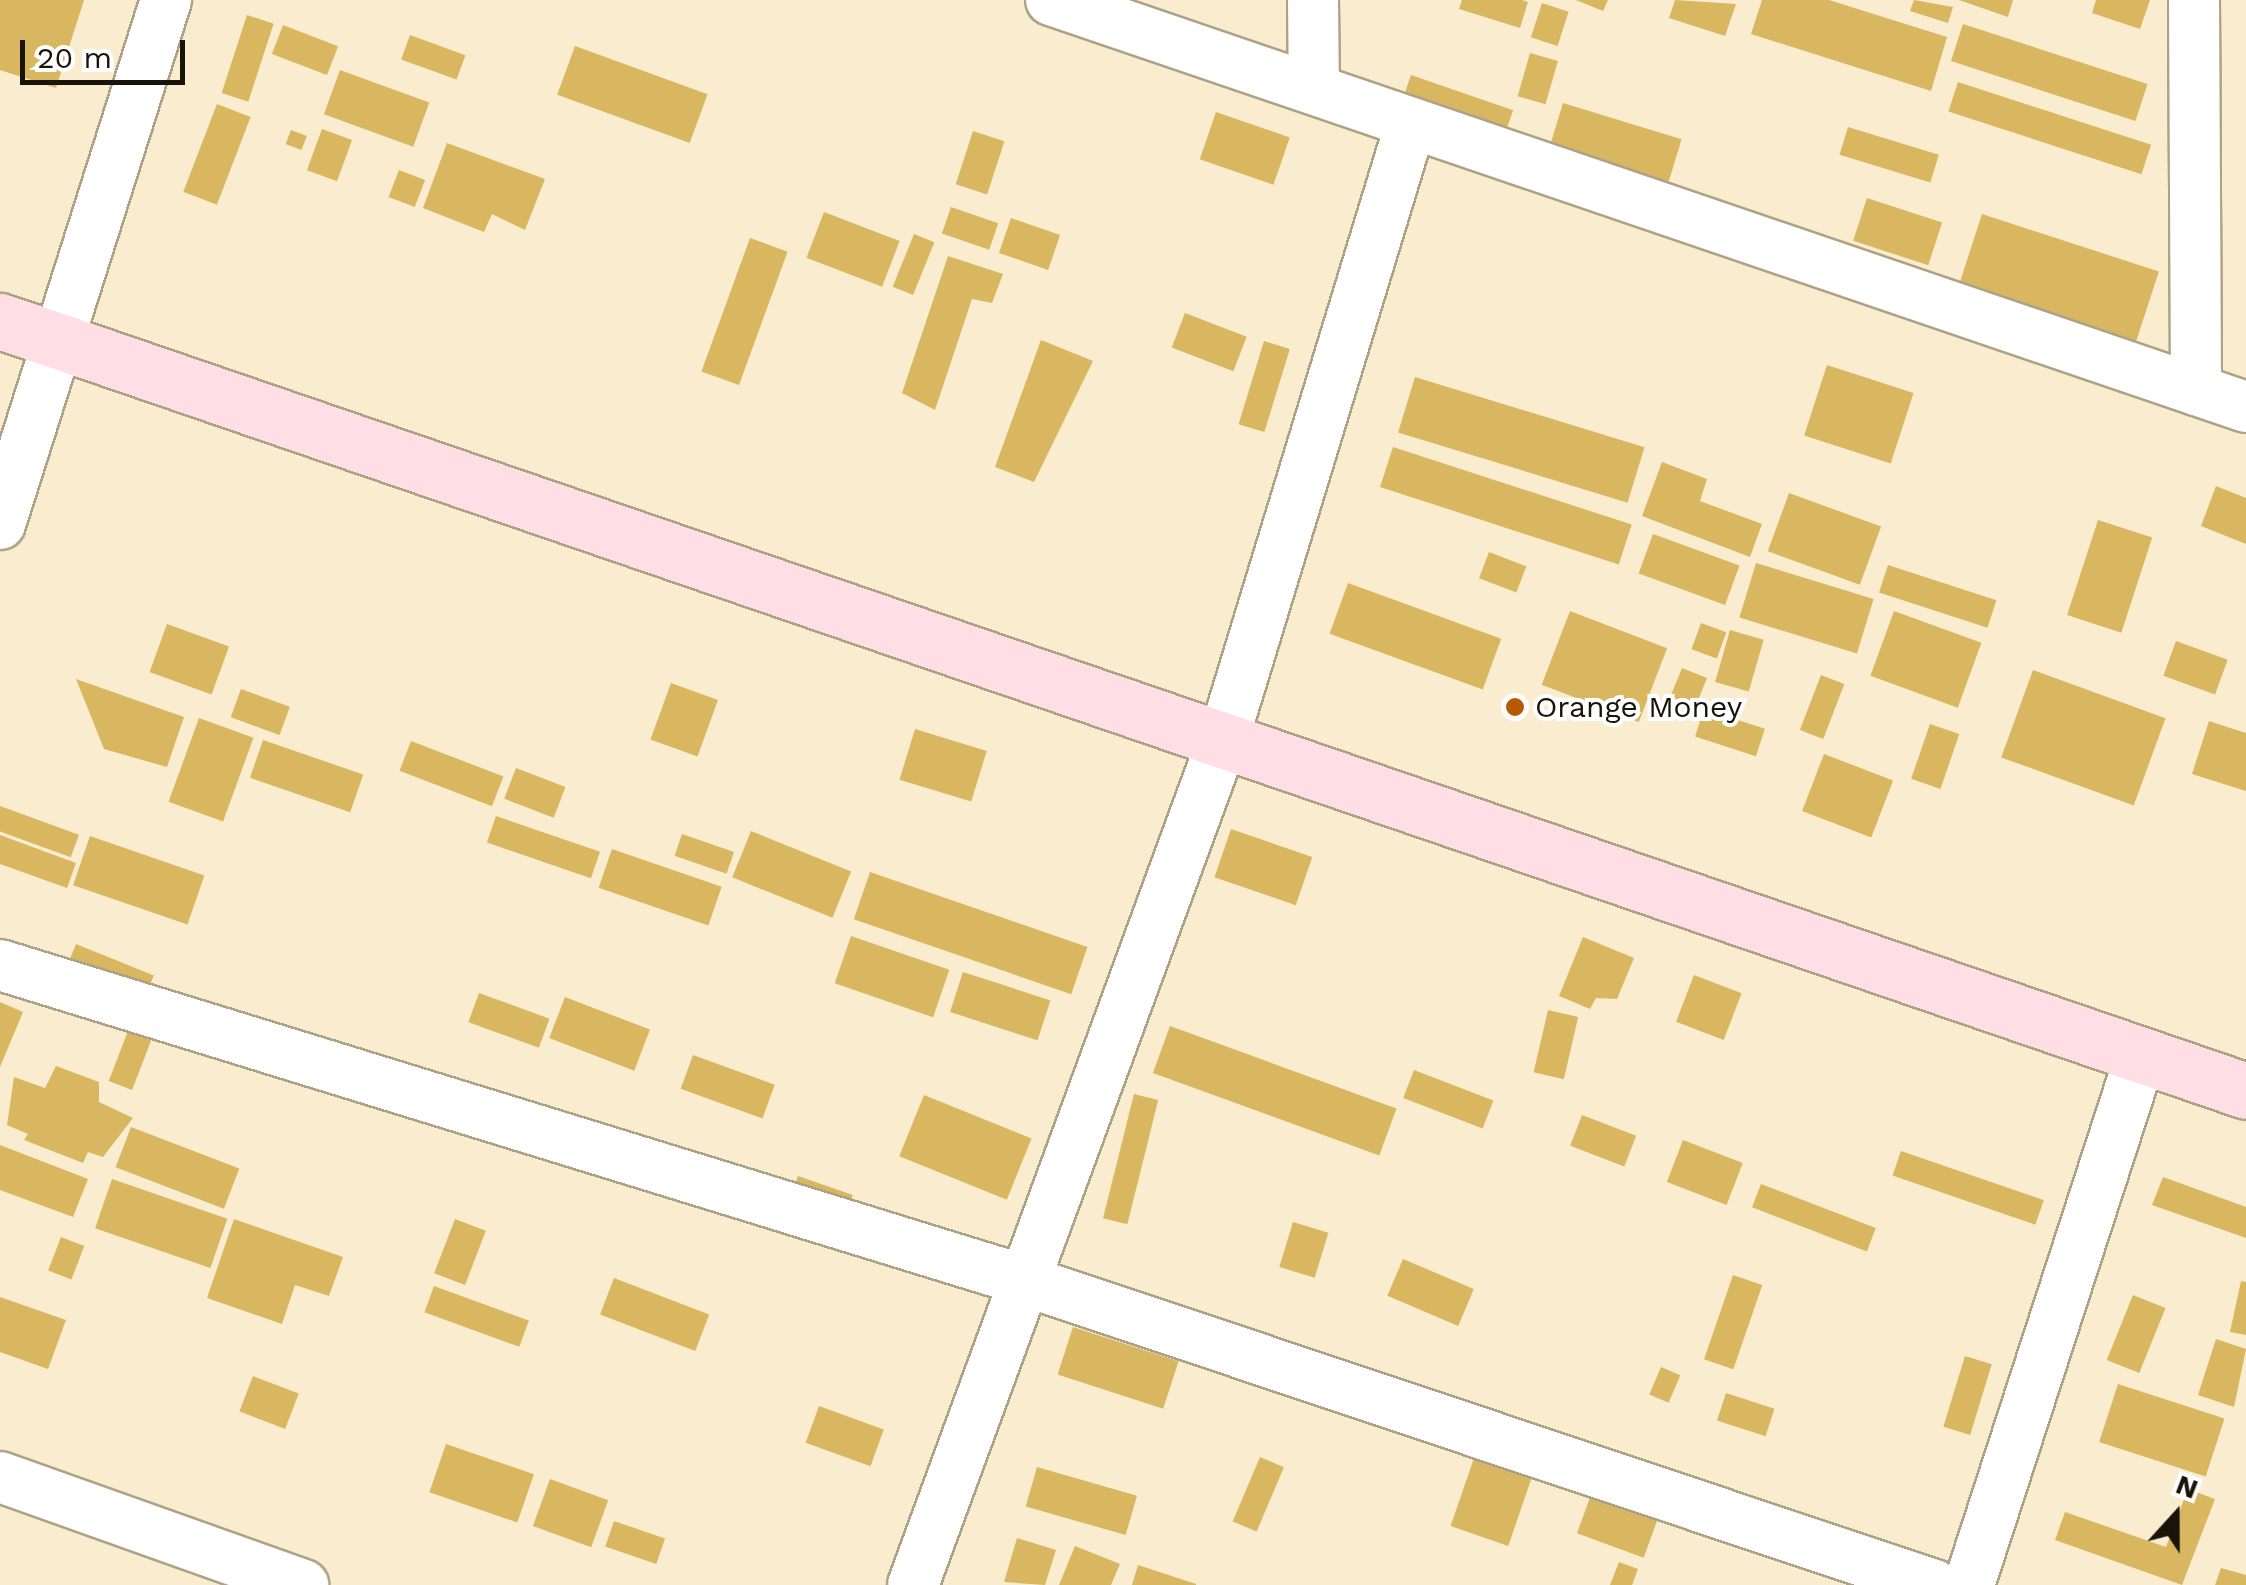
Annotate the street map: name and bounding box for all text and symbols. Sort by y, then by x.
scale bar [25,20,190,82]
text: 20 m [37,40,112,75]
place label: Orange Money [1535,689,1742,725]
marker: Orange Money [1504,696,1526,718]
north arrow [2126,1465,2226,1565]
text: N [2171,1467,2203,1506]

